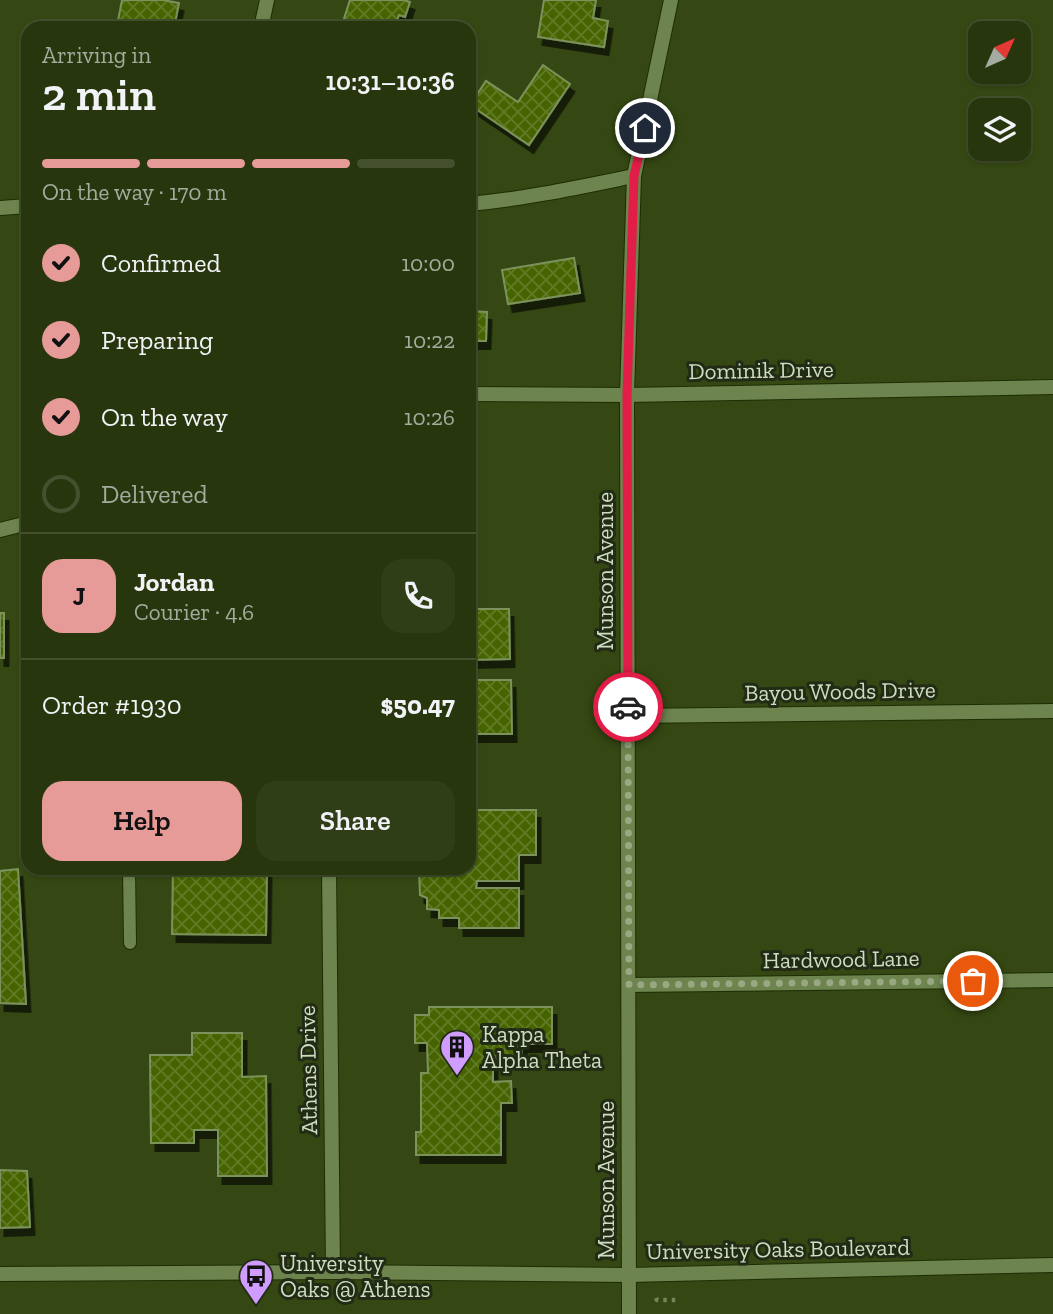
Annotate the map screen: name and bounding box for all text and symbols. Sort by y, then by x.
north arrow [968,21,1031,84]
map controls [968,21,1031,161]
text: Arriving in [42,41,151,69]
text: 10:31–10:36 [326,65,455,97]
text: 2 min [42,67,156,122]
pin [615,98,675,158]
button: layers [968,98,1031,161]
icon: home [626,109,664,147]
text: On the way · 170 m [42,178,227,206]
icon: check [42,244,80,282]
text: Confirmed [101,247,221,279]
text: 10:00 [401,249,455,277]
icon: check [42,321,80,359]
text: Preparing [101,324,213,356]
text: 10:22 [404,326,455,354]
street label: Dominik Drive [688,355,834,385]
icon: check [42,398,80,436]
text: On the way [101,401,228,433]
text: 10:26 [404,403,455,431]
text: Delivered [101,478,208,510]
street label: Munson Avenue [591,492,619,650]
button: phone [381,559,455,633]
text: Jordan [134,566,214,598]
text: J [73,580,85,612]
text: Courier · 4.6 [134,598,254,626]
courier [593,672,663,742]
street label: Bayou Woods Drive [744,675,936,707]
icon: car [609,688,647,726]
text: Order #1930 [42,689,182,721]
text: $50.47 [381,689,455,721]
button: Help [42,781,242,861]
button: Share [256,781,455,861]
street label: Hardwood Lane [762,944,920,974]
pin [943,951,1003,1011]
icon: bag [954,962,992,1000]
street label: Athens Drive [293,1005,323,1135]
place label: Kappa Alpha Theta [482,1020,602,1074]
building icon: Kappa Alpha Theta [438,1028,476,1077]
street label: Munson Avenue [592,1101,620,1259]
street label: University Oaks Boulevard [646,1233,910,1265]
place label: University Oaks @ Athens [280,1249,431,1303]
bus stop icon: University Oaks @ Athens [237,1257,275,1306]

